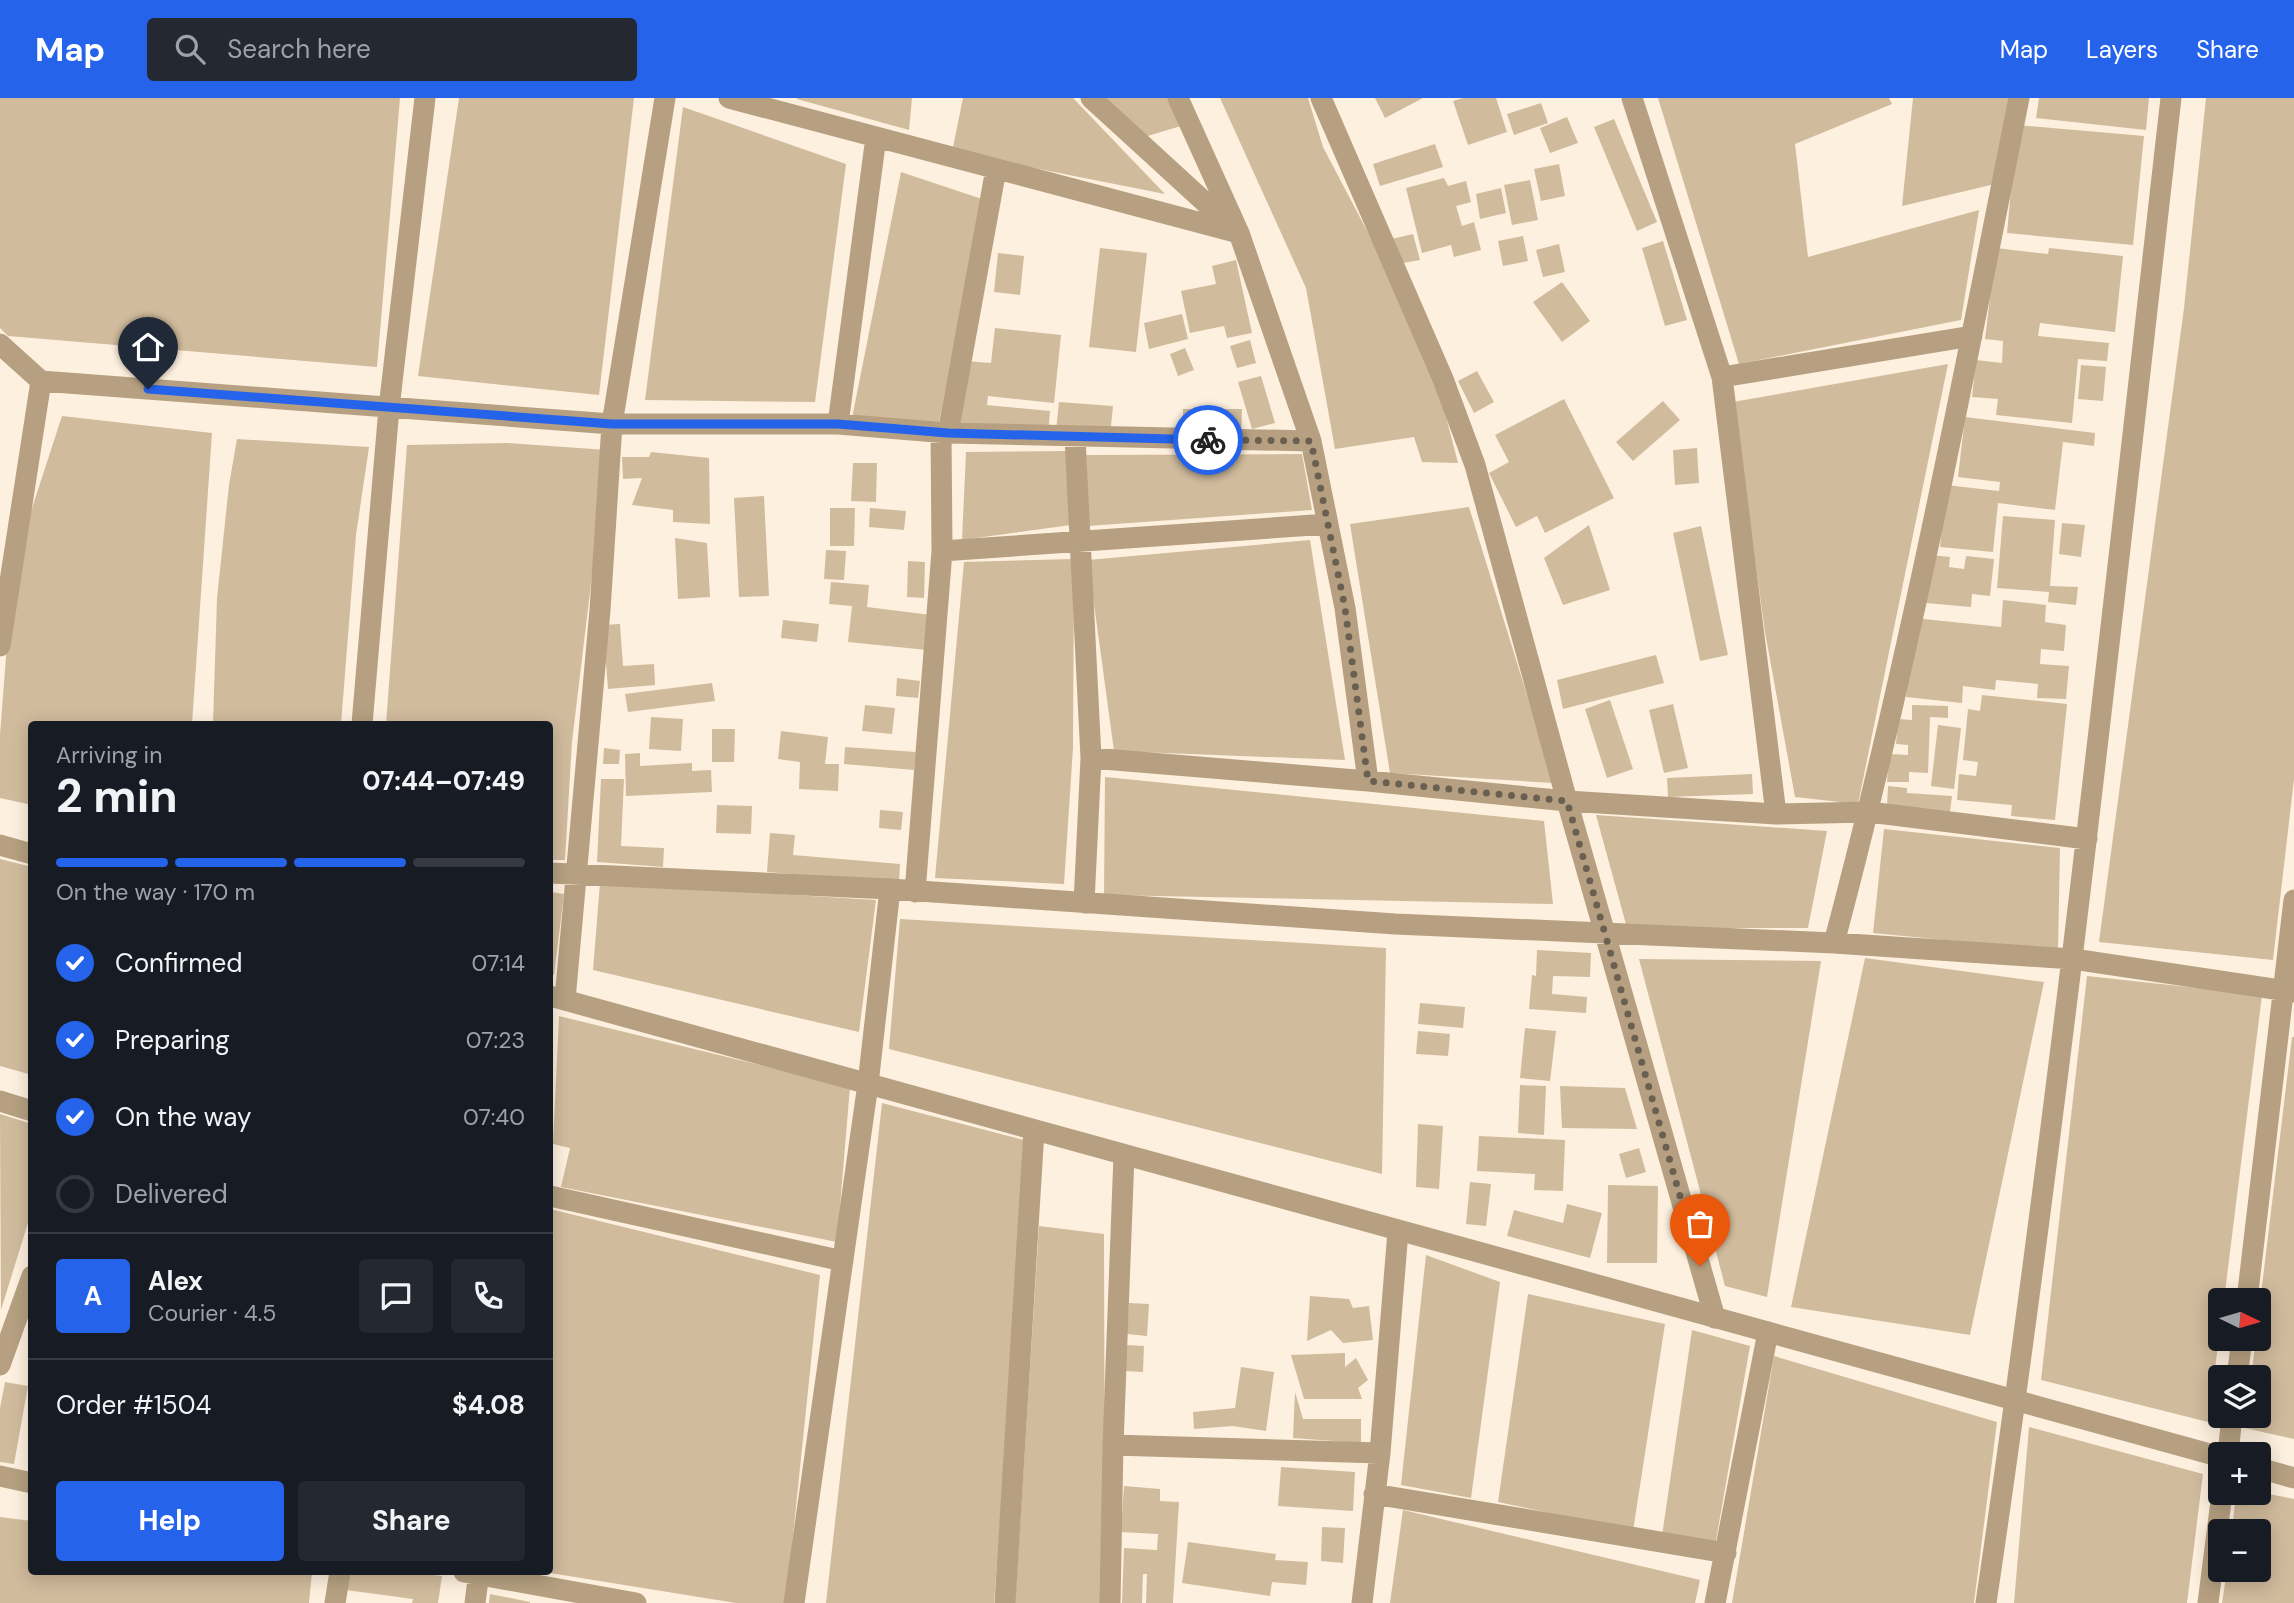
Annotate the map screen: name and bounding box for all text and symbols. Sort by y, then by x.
search box [147,18,637,81]
text: Map [35,28,105,71]
icon: search [171,30,209,68]
text: Search here [227,32,371,66]
text: Map [2000,34,2048,65]
text: Layers [2086,34,2158,65]
text: Share [2196,34,2259,65]
pin [118,317,178,389]
icon: home [129,328,167,366]
courier [1173,405,1243,475]
icon: bike [1189,421,1227,459]
text: Arriving in [56,740,162,770]
text: 07:44–07:49 [362,764,525,798]
text: 2 min [56,766,178,826]
text: On the way · 170 m [56,877,255,907]
icon: check [56,944,94,982]
text: Confirmed [115,946,242,980]
text: 07:14 [472,948,525,978]
icon: check [56,1021,94,1059]
text: Preparing [115,1023,230,1057]
text: 07:23 [466,1025,525,1055]
icon: check [56,1098,94,1136]
text: On the way [115,1100,251,1134]
text: 07:40 [463,1102,525,1132]
text: Delivered [115,1177,228,1211]
pin [1670,1194,1730,1266]
icon: bag [1681,1205,1719,1243]
button: chat [359,1259,433,1333]
button: phone [451,1259,525,1333]
text: Alex [148,1264,203,1298]
text: A [84,1279,102,1313]
north arrow [2208,1288,2272,1351]
map controls [2208,1288,2271,1582]
text: Courier · 4.5 [148,1298,276,1328]
button: layers [2208,1365,2271,1428]
text: Order #1504 [56,1388,211,1422]
text: $4.08 [452,1388,525,1422]
button: + [2208,1442,2271,1505]
button: Help [56,1481,284,1561]
button: Share [298,1481,525,1561]
button: − [2208,1519,2271,1582]

